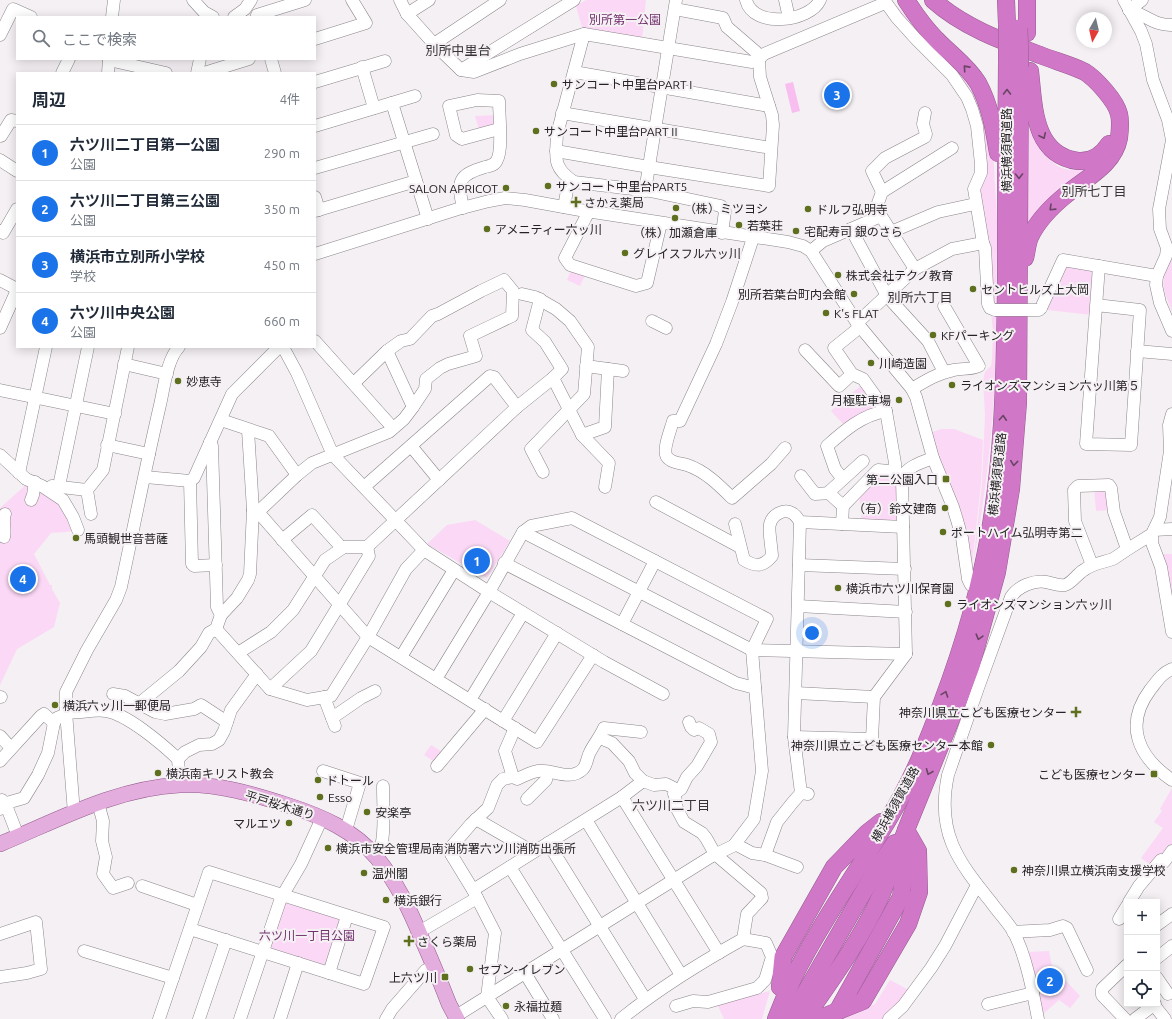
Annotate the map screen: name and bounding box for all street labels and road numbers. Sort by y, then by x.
street label: 横浜横須賀道路 [1000,108,1013,192]
street label: 横浜横須賀道路 [986,432,1008,516]
street label: 横浜横須賀道路 [869,764,921,844]
street label: 平戸桜木通り [244,788,316,822]

